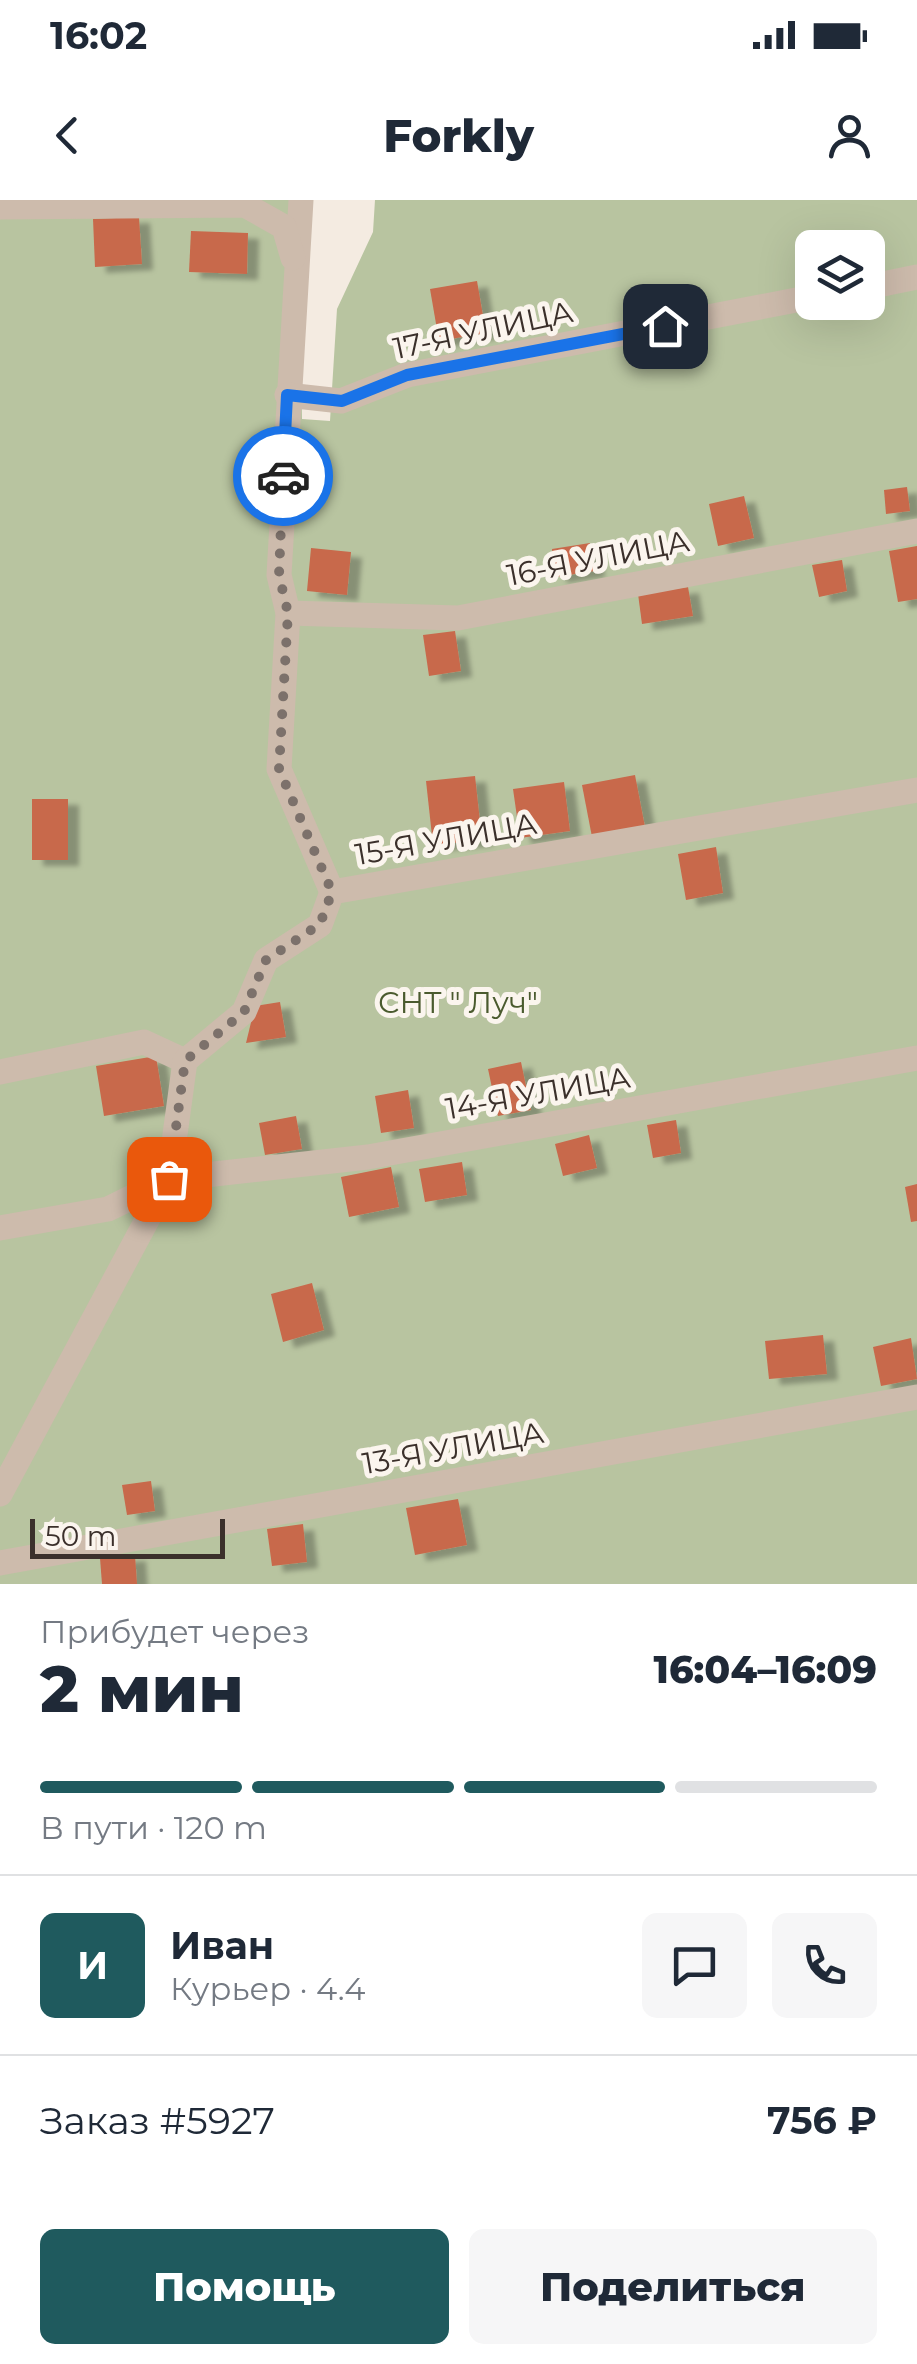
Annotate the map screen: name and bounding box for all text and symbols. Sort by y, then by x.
text: 16:02 [50,12,147,59]
icon: back [40,108,95,163]
text: Forkly [383,108,534,163]
icon: person [822,108,877,163]
map controls [795,230,885,320]
button: layers [795,230,885,320]
pin [623,284,708,369]
street label: 17-Я УЛИЦА [390,293,576,367]
icon: home [638,299,693,354]
courier [233,426,333,526]
icon: car [256,449,311,504]
street label: 16-Я УЛИЦА [504,522,692,594]
street label: 15-Я УЛИЦА [352,805,540,873]
park label: СНТ " Луч" [378,984,538,1021]
street label: 14-Я УЛИЦА [443,1059,633,1127]
pin [127,1137,212,1222]
icon: bag [142,1152,197,1207]
street label: 13-Я УЛИЦА [359,1414,547,1482]
scale bar [30,1514,225,1558]
text: 50 m [45,1519,116,1553]
text: Прибудет через [40,1612,309,1651]
text: 16:04–16:09 [654,1646,877,1693]
text: 2 мин [40,1649,244,1728]
text: В пути · 120 m [40,1808,267,1847]
button: chat [642,1913,747,2018]
button: phone [772,1913,877,2018]
text: Иван [170,1922,274,1969]
text: И [77,1942,108,1989]
text: Курьер · 4.4 [170,1969,365,2008]
text: Заказ #5927 [40,2097,275,2144]
text: 756 ₽ [767,2097,877,2144]
button: Помощь [40,2229,449,2344]
button: Поделиться [469,2229,877,2344]

